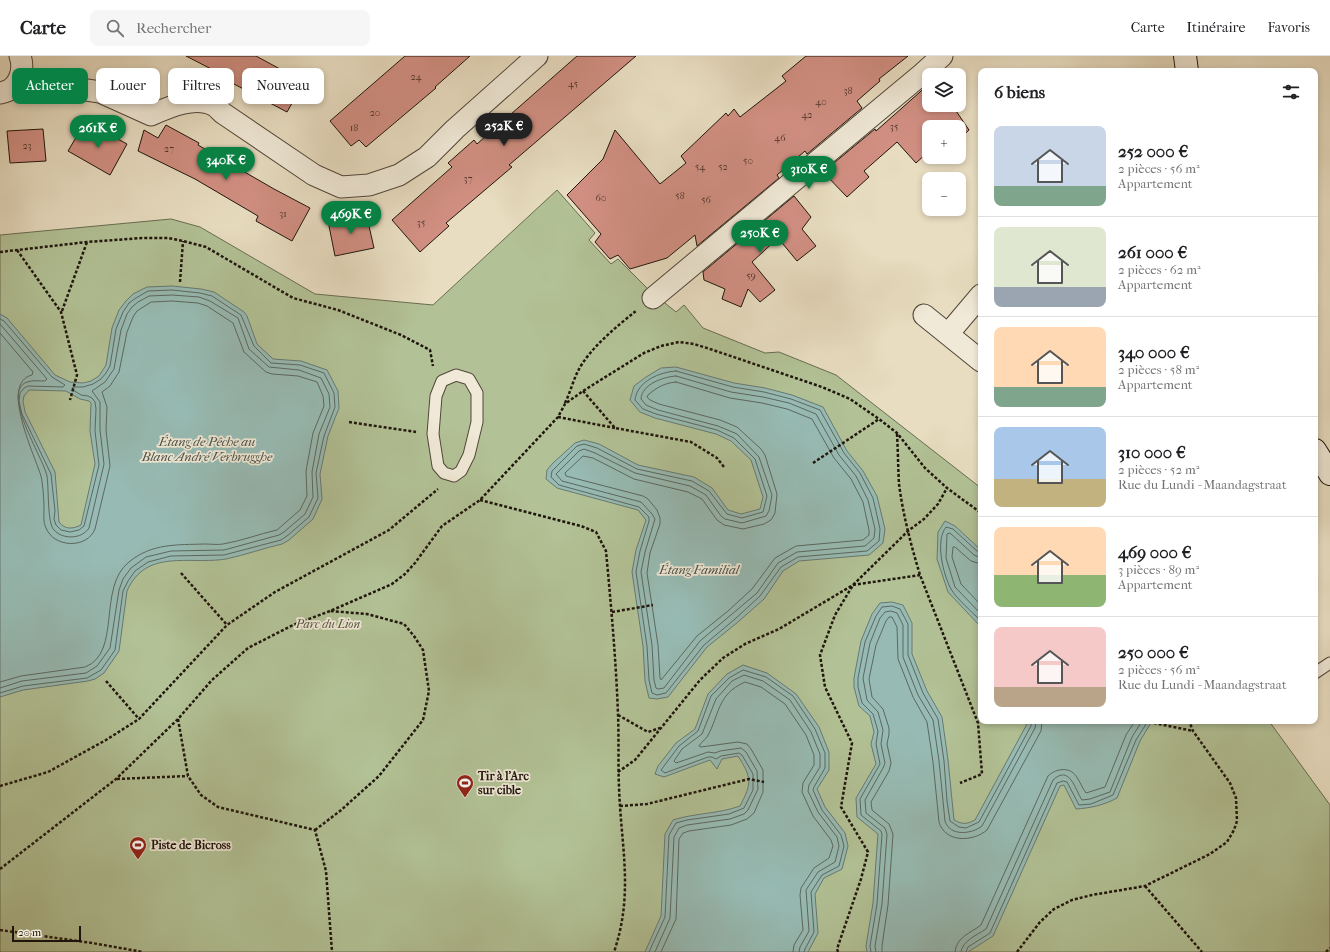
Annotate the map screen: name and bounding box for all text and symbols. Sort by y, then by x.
search box [90,10,370,46]
text: Carte [20,17,66,39]
icon: search [104,17,126,39]
text: Rechercher [136,19,211,37]
text: Carte [1131,19,1165,36]
text: Itinéraire [1187,19,1245,36]
text: Favoris [1267,19,1310,36]
chip: Acheter [12,68,88,104]
chip: Louer [96,68,160,104]
chip: Filtres [168,68,234,104]
chip: Nouveau [242,68,324,104]
map controls [922,68,966,216]
button: layers [922,68,966,112]
house number: 24 [410,71,423,83]
house number: 45 [568,78,578,90]
icon: filters [1280,81,1302,103]
text: 6 biens [994,82,1045,102]
house number: 38 [843,85,853,97]
house number: 40 [815,96,827,108]
house number: 20 [370,107,380,119]
house number: 42 [801,109,813,121]
pin: 252K € [471,113,537,147]
pin: 261K € [65,115,131,149]
text: 252K € [485,118,523,133]
text: 261K € [79,120,117,135]
button: + [922,120,966,164]
house number: 35 [890,121,898,133]
house number: 18 [350,122,358,134]
house number: 46 [774,132,786,144]
house number: 23 [22,140,32,152]
text: 252 000 € [1118,141,1188,161]
icon: home [1026,142,1074,190]
house number: 27 [164,143,174,155]
pin: 340K € [193,147,259,181]
text: 340K € [206,152,246,167]
house number: 50 [743,155,753,167]
pin: 310K € [776,156,842,190]
house number: 54 [695,161,706,173]
house number: 52 [718,161,728,173]
text: 310K € [790,161,828,176]
text: 2 pièces · 56 m² [1118,161,1200,176]
button: − [922,172,966,216]
house number: 37 [464,173,473,185]
text: Appartement [1118,176,1193,191]
house number: 58 [675,190,685,202]
house number: 60 [596,192,606,204]
house number: 56 [701,194,711,206]
pin: 469K € [318,201,384,235]
text: 469K € [330,206,372,221]
house number: 31 [279,208,287,220]
house number: 35 [417,217,425,229]
pin: 250K € [727,220,793,254]
text: 250K € [740,225,780,240]
text: 261 000 € [1118,242,1187,262]
icon: home [1026,243,1074,291]
text: 2 pièces · 62 m² [1118,262,1201,277]
house number: 59 [746,270,756,282]
text: Appartement [1118,277,1193,292]
text: 340 000 € [1118,342,1190,362]
icon: home [1026,343,1074,391]
text: 2 pièces · 58 m² [1118,362,1199,377]
text: Appartement [1118,377,1193,392]
water label: Étang de Pêche au Blanc André Verbrugghe [141,434,273,464]
text: 310 000 € [1118,442,1186,462]
icon: home [1026,443,1074,491]
text: 2 pièces · 52 m² [1118,462,1199,477]
text: Rue du Lundi - Maandagstraat [1118,477,1287,492]
text: 469 000 € [1118,542,1192,562]
icon: home [1026,543,1074,591]
water label: Étang Familial [658,562,741,577]
text: 3 pièces · 89 m² [1118,562,1199,577]
text: Appartement [1118,577,1193,592]
park label: Parc du Lion [295,617,360,631]
text: 250 000 € [1118,642,1189,662]
icon: home [1026,643,1074,691]
text: 2 pièces · 56 m² [1118,662,1200,677]
text: Rue du Lundi - Maandagstraat [1118,677,1287,692]
place label: Tir à l'Arc sur cible [477,769,529,797]
sports icon: Tir à l'Arc sur cible [455,773,475,798]
sports icon: Piste de Bicross [128,835,148,860]
place label: Piste de Bicross [151,838,231,852]
scale bar [12,924,81,943]
text: 20 m [18,926,41,939]

